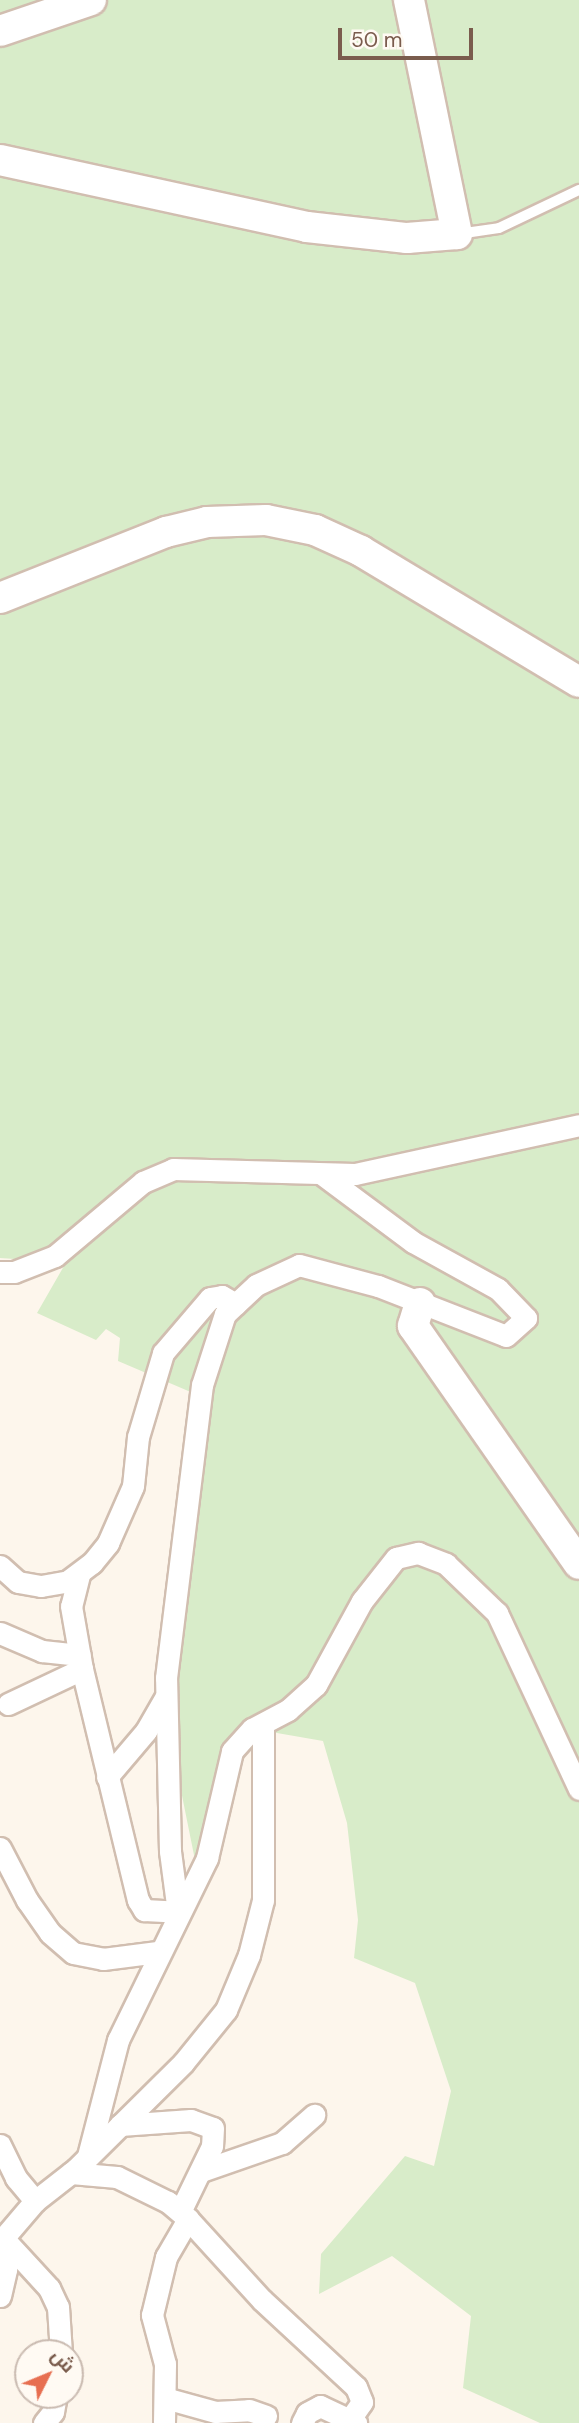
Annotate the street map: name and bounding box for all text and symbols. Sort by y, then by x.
scale bar [341,14,476,58]
text: 50 m [351,26,402,54]
north arrow [14,2339,84,2409]
text: ش [46,2343,81,2378]

